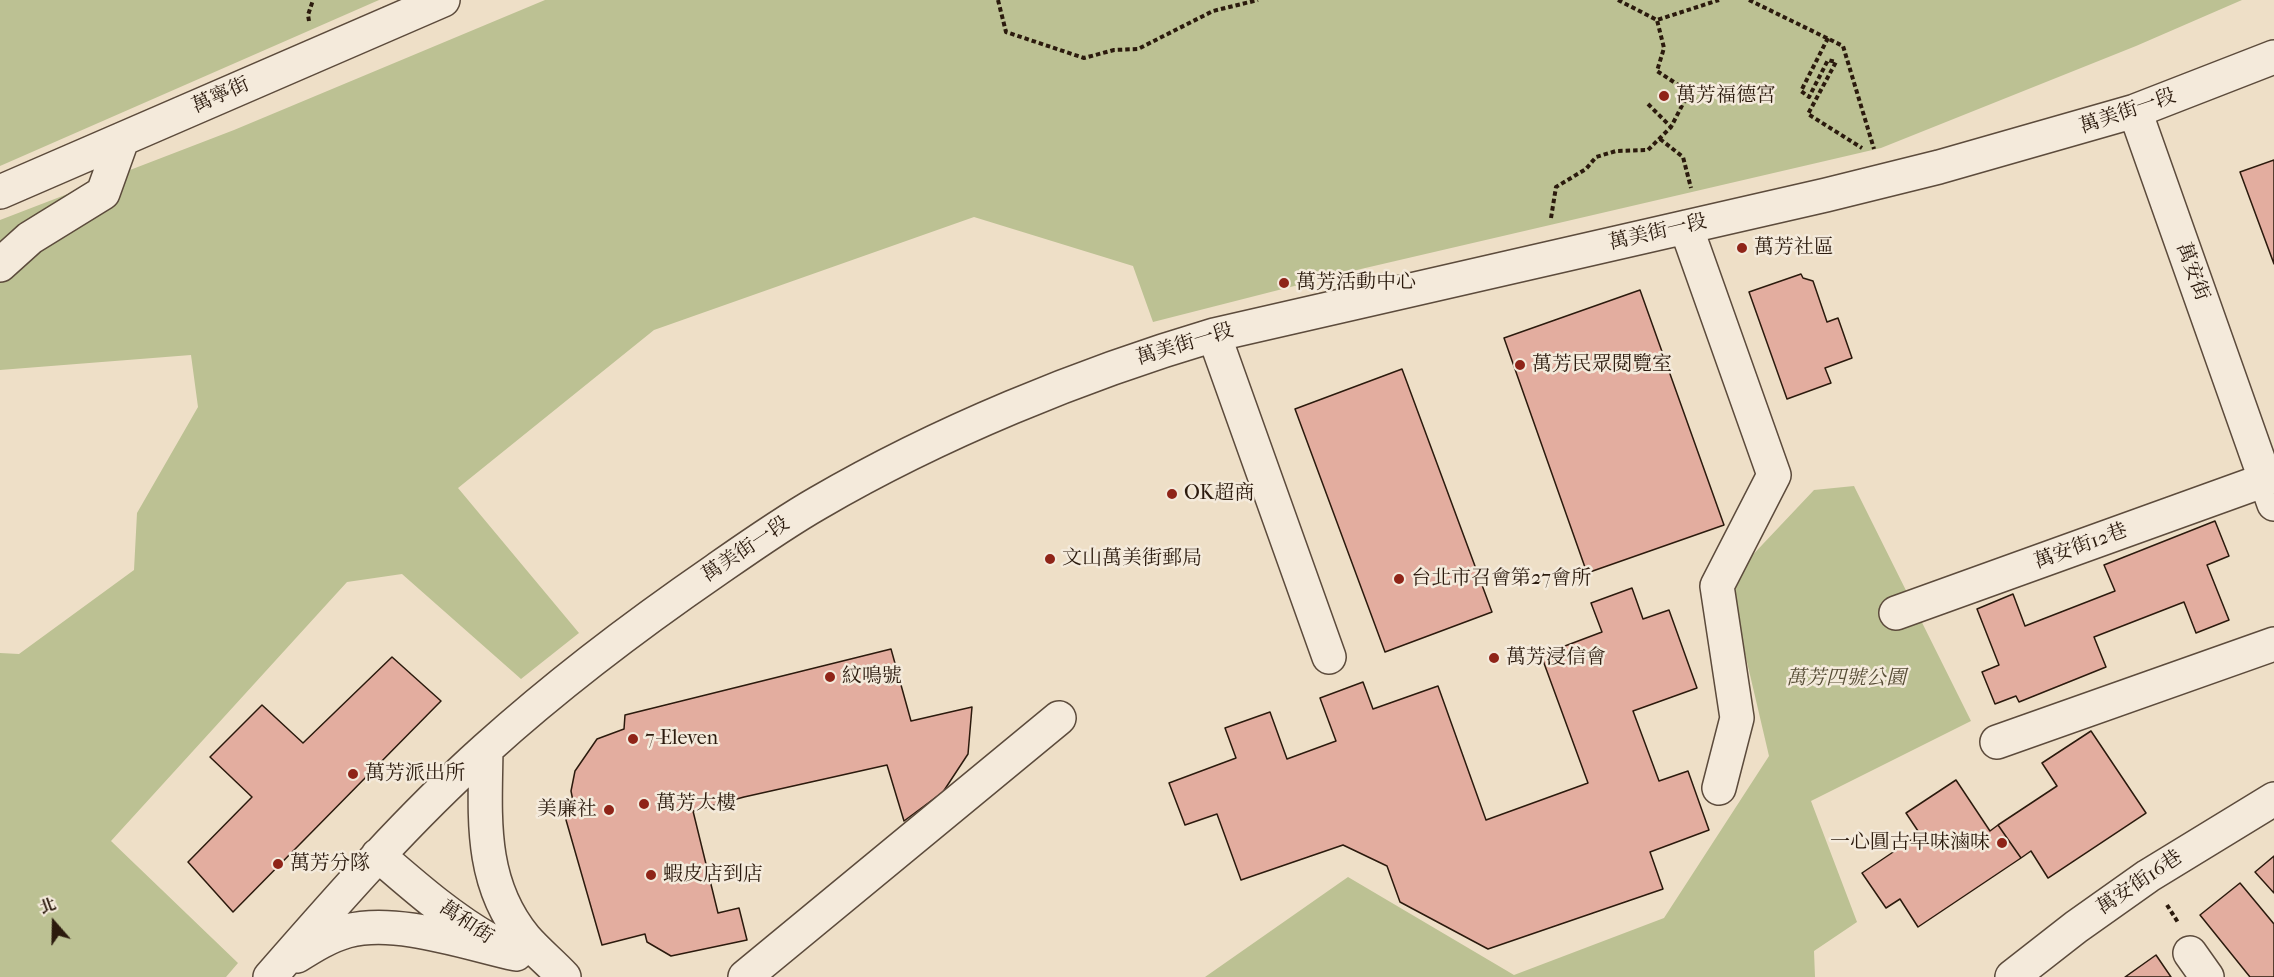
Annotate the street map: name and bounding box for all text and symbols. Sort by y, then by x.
street label: 萬寧街 [189,73,253,119]
place label: 萬芳福德宮 [1676,84,1776,108]
street label: 萬美街一段 [2077,84,2179,140]
marker: 萬芳福德宮 [1657,89,1671,103]
street label: 萬美街一段 [1607,210,1709,256]
place label: 萬芳社區 [1754,236,1834,260]
street label: 萬安街 [2170,240,2214,304]
marker: 萬芳社區 [1735,241,1749,255]
place label: 萬芳活動中心 [1296,271,1416,295]
marker: 萬芳活動中心 [1277,276,1291,290]
street label: 萬美街一段 [1134,319,1236,371]
place label: 萬芳民眾閱覽室 [1532,353,1672,377]
marker: 萬芳民眾閱覽室 [1513,358,1527,372]
place label: OK超商 [1184,482,1254,506]
marker: OK超商 [1165,487,1179,501]
street label: 萬美街一段 [698,512,794,588]
street label: 萬安街12巷 [2031,519,2131,575]
place label: 文山萬美街郵局 [1062,547,1202,571]
marker: 文山萬美街郵局 [1043,552,1057,566]
place label: 台北市召會第27會所 [1411,567,1591,591]
marker: 台北市召會第27會所 [1392,572,1406,586]
place label: 萬芳浸信會 [1506,646,1606,670]
marker: 萬芳浸信會 [1487,651,1501,665]
place label: 紋鳴號 [842,665,902,689]
park label: 萬芳四號公園 [1786,667,1906,691]
marker: 紋鳴號 [823,670,837,684]
place label: 7-Eleven [645,727,718,751]
marker: 7-Eleven [626,732,640,746]
place label: 萬芳派出所 [365,762,465,786]
marker: 萬芳派出所 [346,767,360,781]
place label: 萬芳大樓 [656,792,736,816]
marker: 萬芳大樓 [637,797,651,811]
place label: 美廉社 [537,798,597,822]
marker: 美廉社 [602,803,616,817]
place label: 一心圓古早味滷味 [1830,831,1990,855]
marker: 一心圓古早味滷味 [1995,836,2009,850]
street label: 萬安街16巷 [2093,846,2187,920]
place label: 萬芳分隊 [290,852,370,876]
marker: 萬芳分隊 [271,857,285,871]
place label: 蝦皮店到店 [663,863,763,887]
marker: 蝦皮店到店 [644,868,658,882]
north arrow [24,893,84,953]
text: 北 [37,894,58,917]
street label: 萬和街 [434,896,498,950]

